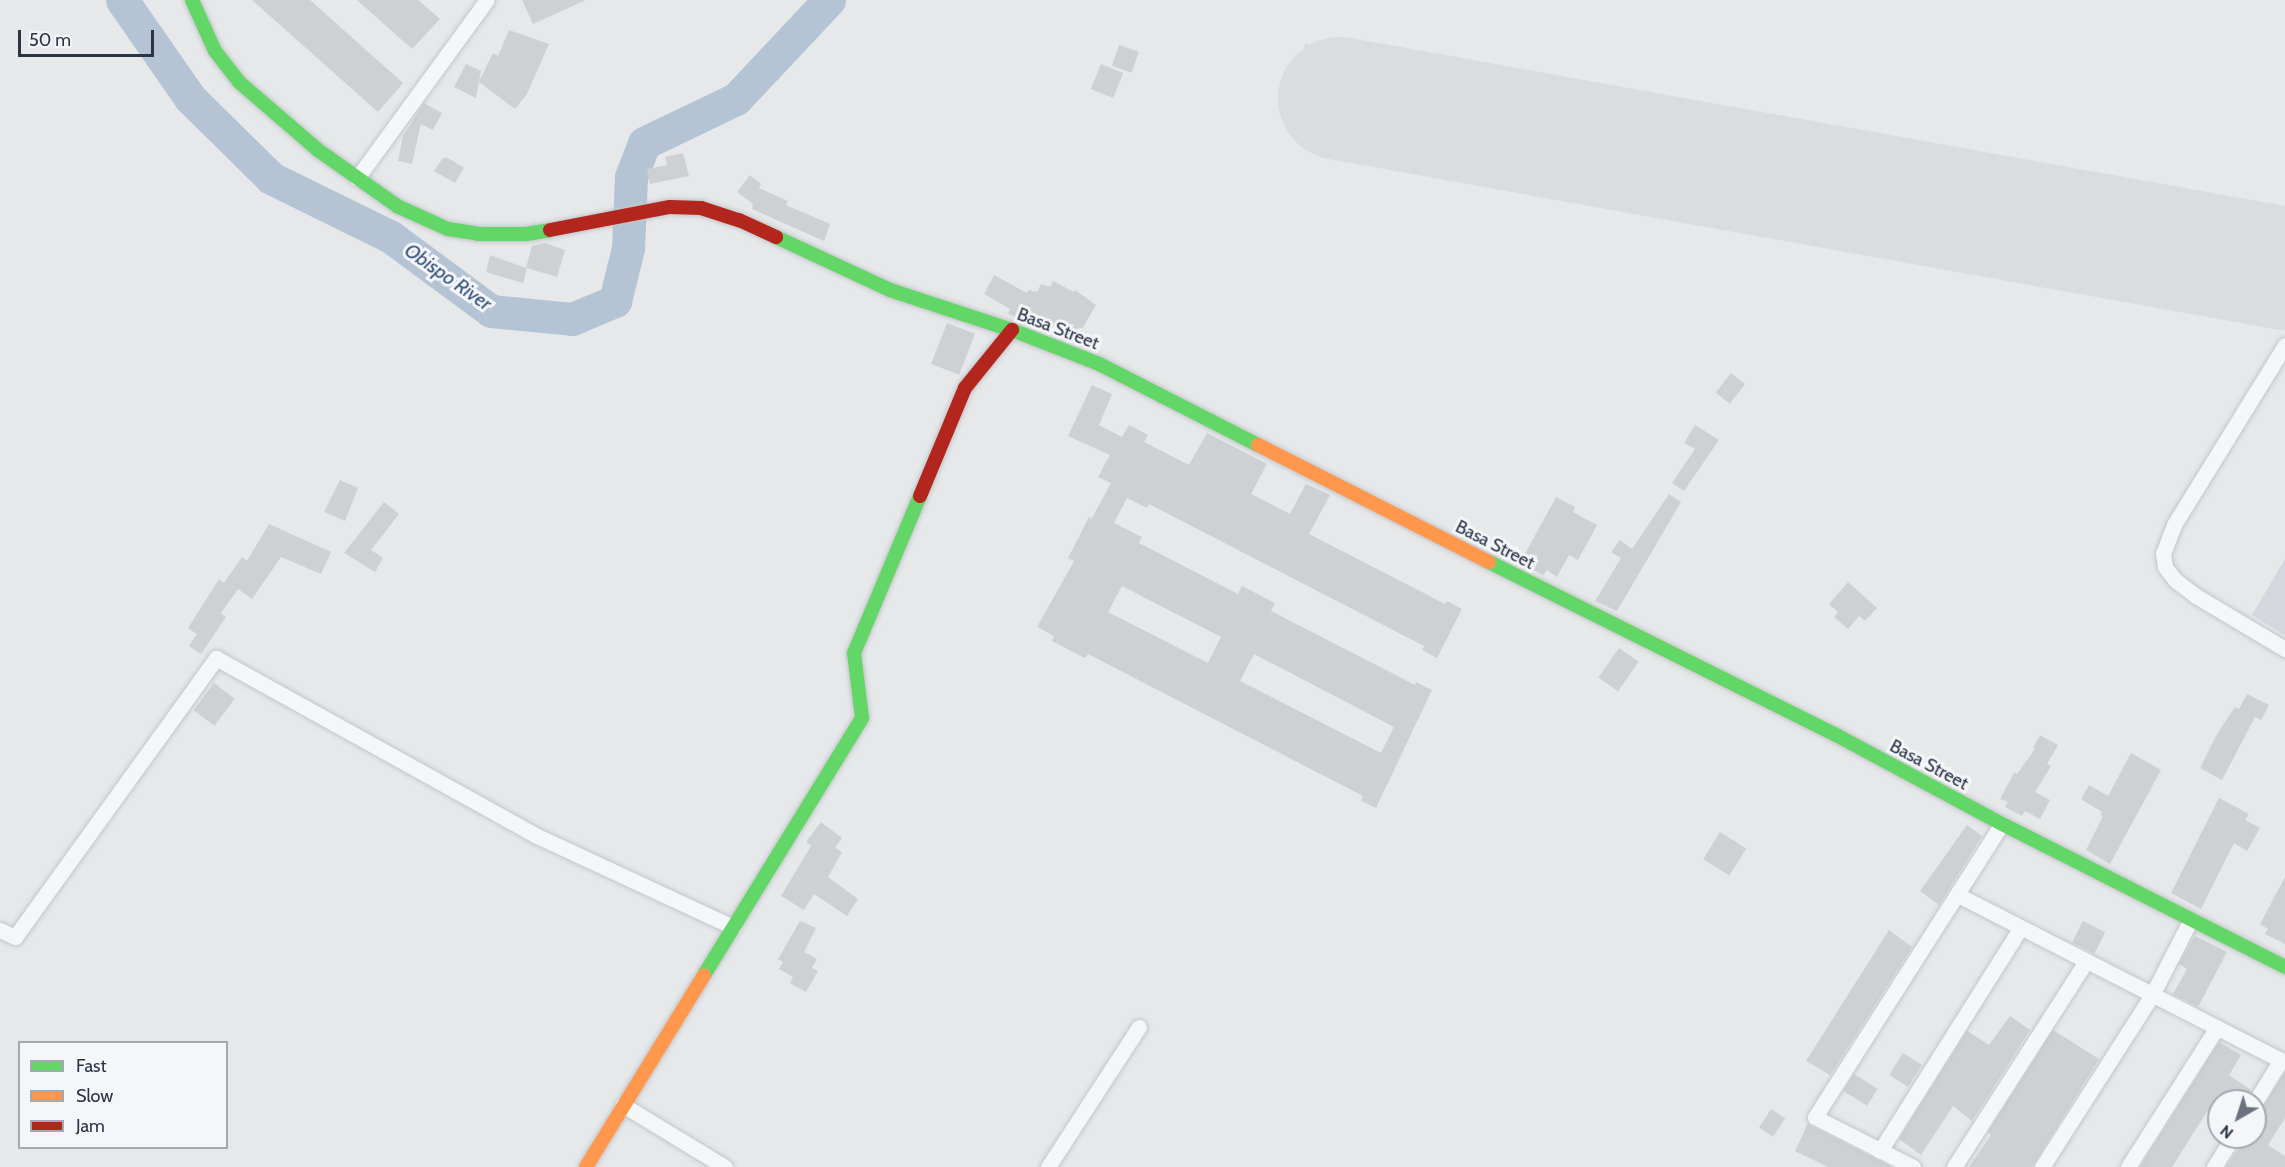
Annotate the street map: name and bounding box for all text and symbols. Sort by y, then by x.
scale bar [21,18,158,56]
text: 50 m [29,29,71,51]
water label: Obispo River [400,238,496,316]
street label: Basa Street [1014,304,1102,354]
street label: Basa Street [1452,516,1538,574]
street label: Basa Street [1886,735,1972,795]
legend [18,1041,228,1149]
text: Fast [76,1055,107,1077]
text: Slow [76,1085,113,1107]
north arrow [2207,1089,2267,1149]
text: Jam [76,1115,105,1137]
text: N [2216,1121,2237,1143]

